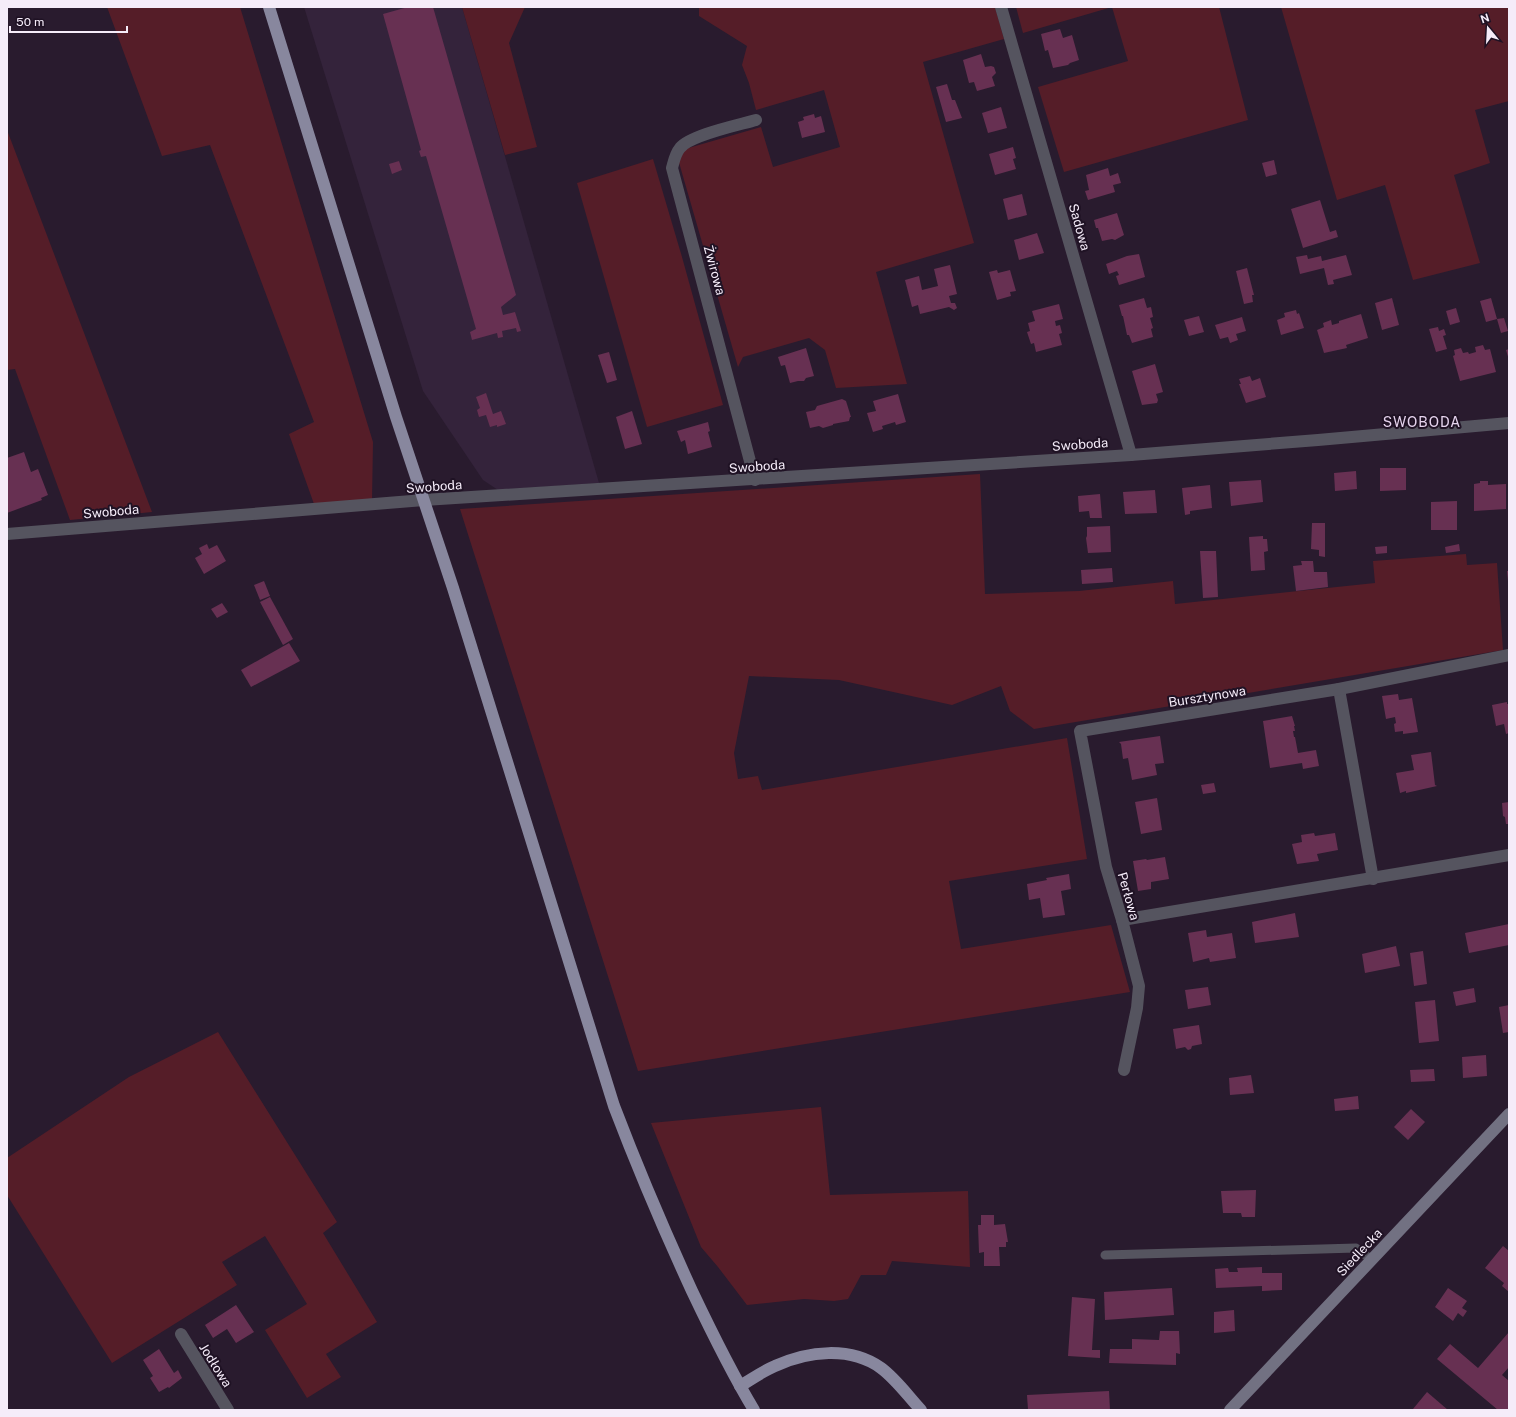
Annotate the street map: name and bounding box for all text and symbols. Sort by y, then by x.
scale bar [10,8,127,34]
north arrow [1468,8,1508,48]
text: N [1479,11,1491,26]
text: 50 m [16,15,44,29]
street label: Sadowa [1066,202,1093,252]
street label: Żwirowa [701,244,728,297]
district label: SWOBODA [1383,414,1461,430]
street label: Swoboda [1051,435,1109,454]
street label: Swoboda [728,457,786,476]
street label: Swoboda [405,477,463,496]
street label: Swoboda [82,502,140,521]
street label: Bursztynowa [1167,683,1247,710]
street label: Perłowa [1115,870,1143,922]
street label: Siedlecka [1334,1226,1385,1279]
street label: Jodłowa [196,1341,235,1390]

